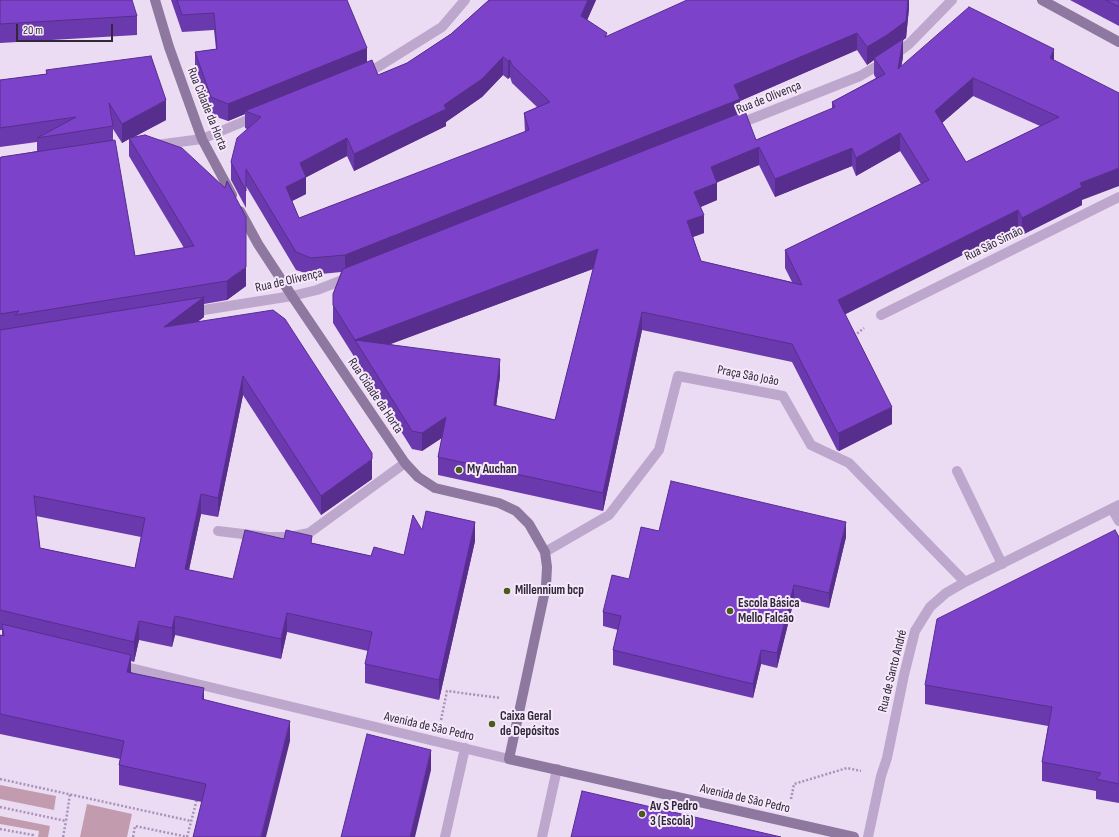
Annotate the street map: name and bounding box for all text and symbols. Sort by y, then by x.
scale bar [18,16,115,42]
text: 20 m [23,23,43,38]
street label: Rua Cidade da Horta [183,65,231,153]
street label: Rua de Olivença [734,78,804,118]
street label: Rua São Simão [962,223,1026,265]
street label: Rua de Olivença [254,266,324,296]
street label: Rua Cidade da Horta [344,355,406,437]
street label: Praça São João [716,362,780,390]
place label: My Auchan [467,462,517,478]
marker: My Auchan [454,465,464,475]
place label: Millennium bcp [515,583,584,599]
marker: Millennium bcp [502,586,512,596]
place label: Escola Básica Mello Falcão [738,596,800,627]
marker: Escola Básica Mello Falcão [725,606,735,616]
street label: Rua de Santo André [875,628,911,714]
street label: Avenida de São Pedro [383,709,475,745]
place label: Caixa Geral de Depósitos [500,709,559,740]
marker: Caixa Geral de Depósitos [487,719,497,729]
street label: Avenida de São Pedro [699,781,791,817]
place label: Av S Pedro 3 (Escola) [650,799,698,830]
marker: Av S Pedro 3 (Escola) [637,809,647,819]

